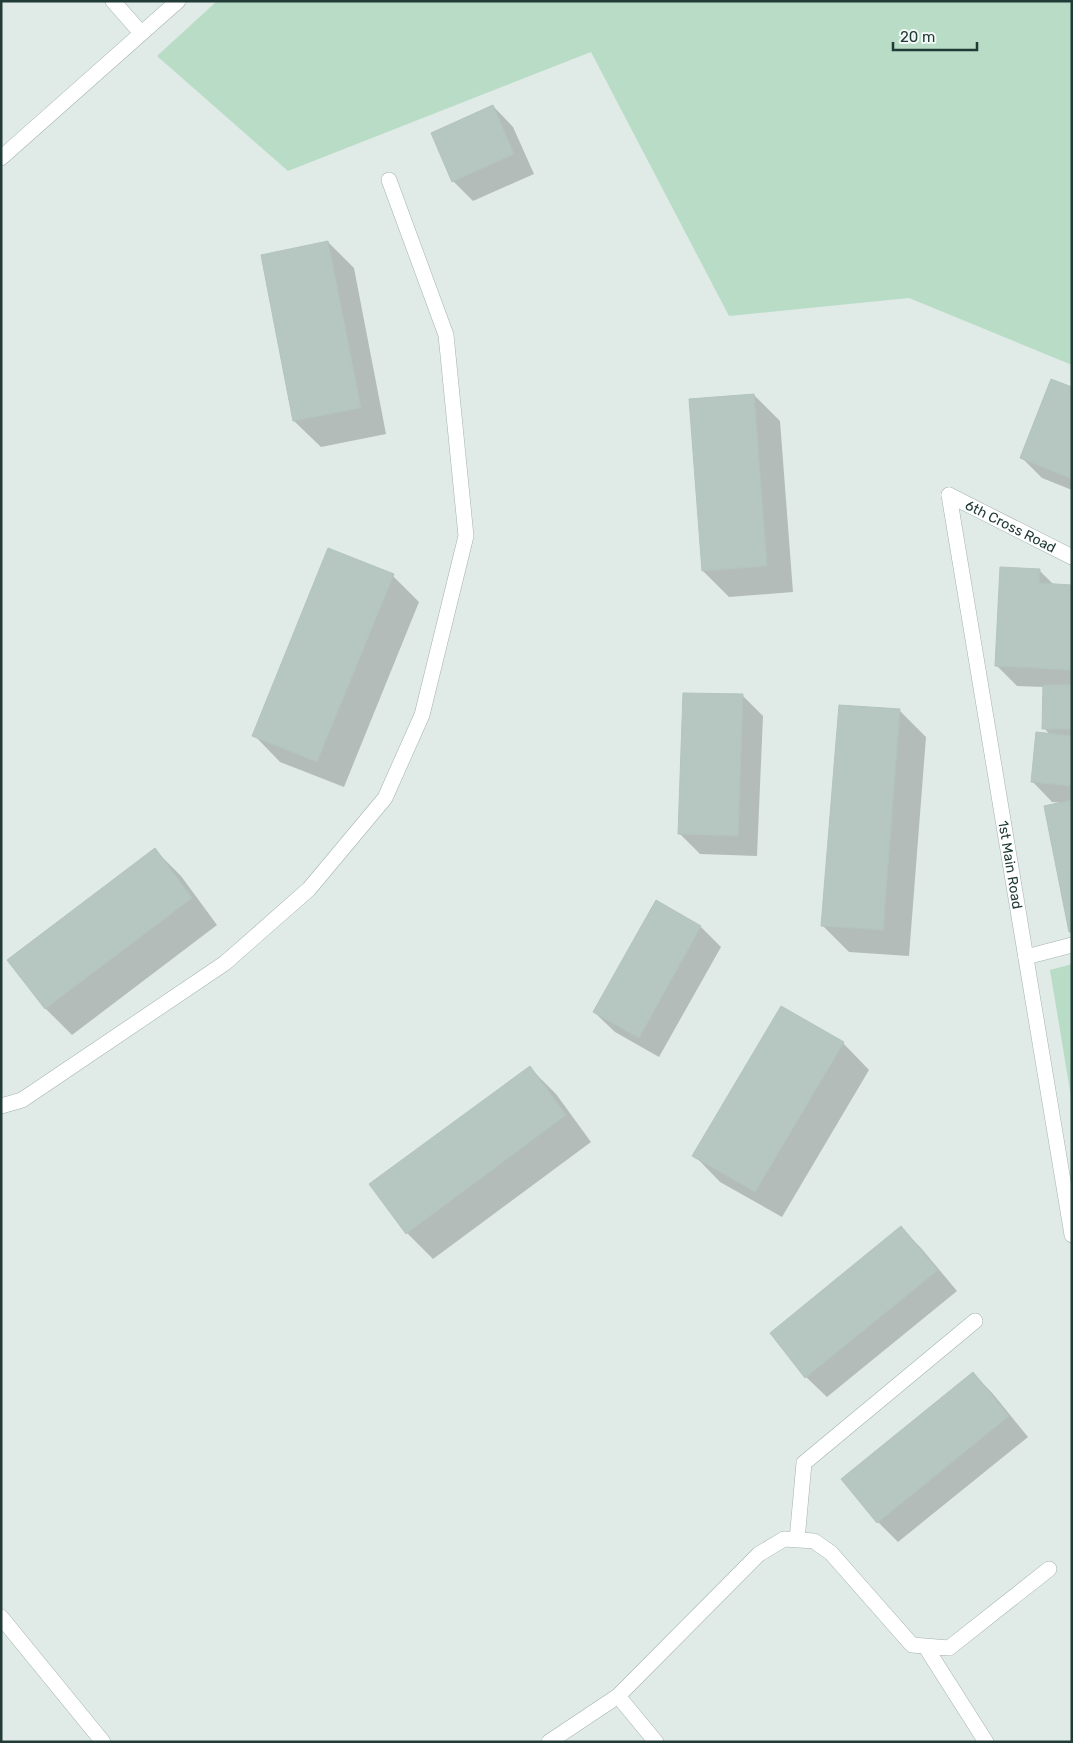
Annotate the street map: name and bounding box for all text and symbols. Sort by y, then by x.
scale bar [893,20,977,52]
text: 20 m [900,28,935,46]
street label: 6th Cross Road [962,497,1059,556]
street label: 1st Main Road [994,819,1026,911]

